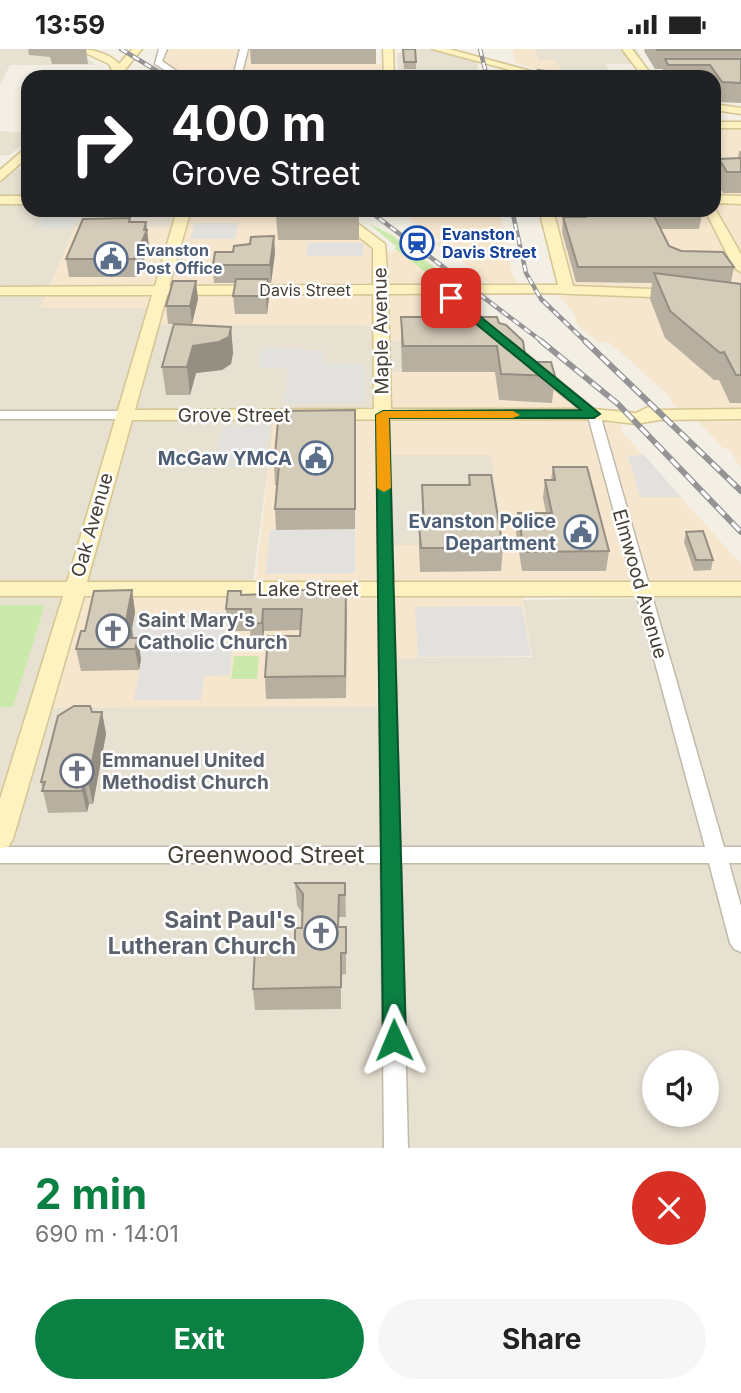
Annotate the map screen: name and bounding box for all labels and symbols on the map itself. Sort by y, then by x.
station icon: Evanston Davis Street [398,224,436,262]
place label: Evanston Davis Street [442,224,537,262]
public building icon: Evanston Post Office [92,240,130,278]
place label: Evanston Post Office [136,240,222,278]
street label: Maple Avenue [368,267,394,395]
pin [421,268,481,328]
street label: Davis Street [259,280,351,300]
street label: Grove Street [178,404,290,427]
public building icon: McGaw YMCA [297,439,335,477]
place label: McGaw YMCA [158,447,292,470]
street label: Oak Avenue [66,470,118,580]
street label: Elmwood Avenue [608,507,672,661]
place label: Evanston Police Department [408,510,556,555]
public building icon: Evanston Police Department [562,513,600,551]
street label: Lake Street [257,578,359,601]
place label: Saint Mary's Catholic Church [138,609,288,654]
church icon: Saint Mary's Catholic Church [94,612,132,650]
place label: Emmanuel United Methodist Church [102,749,269,794]
church icon: Emmanuel United Methodist Church [58,752,96,790]
street label: Greenwood Street [167,841,365,869]
place label: Saint Paul's Lutheran Church [108,906,296,960]
church icon: Saint Paul's Lutheran Church [302,914,340,952]
position arrow [357,1003,431,1077]

